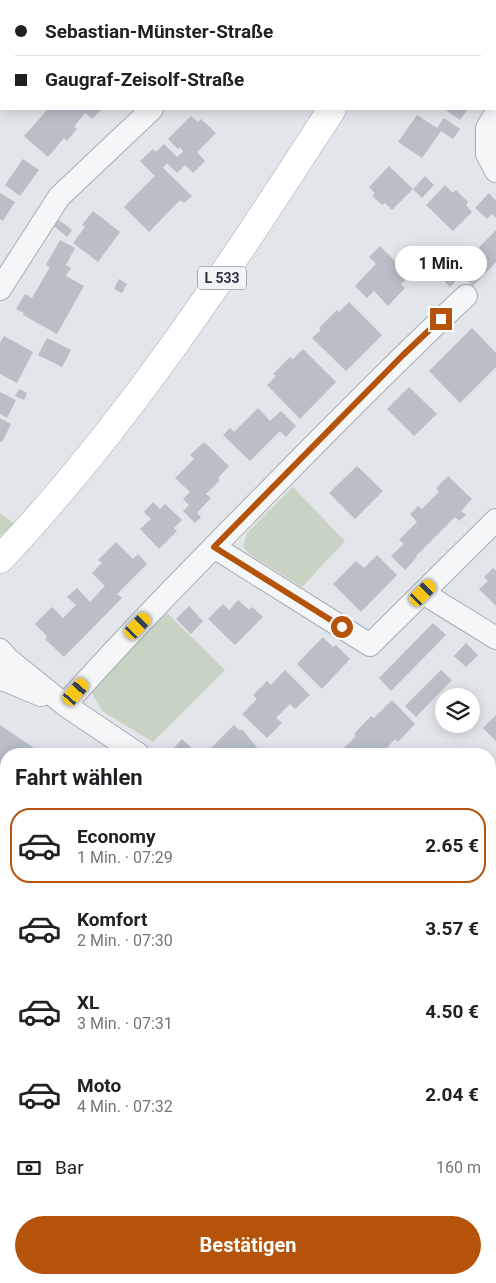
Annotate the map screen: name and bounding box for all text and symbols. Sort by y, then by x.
text: Sebastian-Münster-Straße [45,20,273,43]
text: Gaugraf-Zeisolf-Straße [45,68,244,91]
callout: 1 Min. [395,246,487,282]
text: 1 Min. [418,254,464,273]
road number: L 533 [198,266,246,290]
route end [430,308,452,330]
car [407,577,438,609]
car [122,610,153,642]
route start [331,616,353,638]
car [60,676,91,708]
map controls [435,688,480,733]
button: layers [435,688,480,733]
text: Fahrt wählen [15,765,143,790]
icon: car [17,823,62,868]
text: Economy [77,825,156,848]
text: 2.65 € [425,834,479,857]
text: 1 Min. · 07:29 [77,848,173,867]
icon: car [17,906,62,951]
text: Komfort [77,908,147,931]
text: 3.57 € [425,917,479,940]
text: 2 Min. · 07:30 [77,931,173,950]
icon: car [17,989,62,1034]
text: XL [77,991,99,1014]
text: 4.50 € [425,1000,479,1023]
text: 3 Min. · 07:31 [77,1014,173,1033]
icon: car [17,1072,62,1117]
text: Moto [77,1074,121,1097]
text: 2.04 € [425,1083,479,1106]
text: 4 Min. · 07:32 [77,1097,173,1116]
icon: cash [15,1154,43,1182]
text: Bar [55,1156,84,1179]
text: 160 m [436,1158,481,1177]
button: Bestätigen [15,1216,481,1274]

